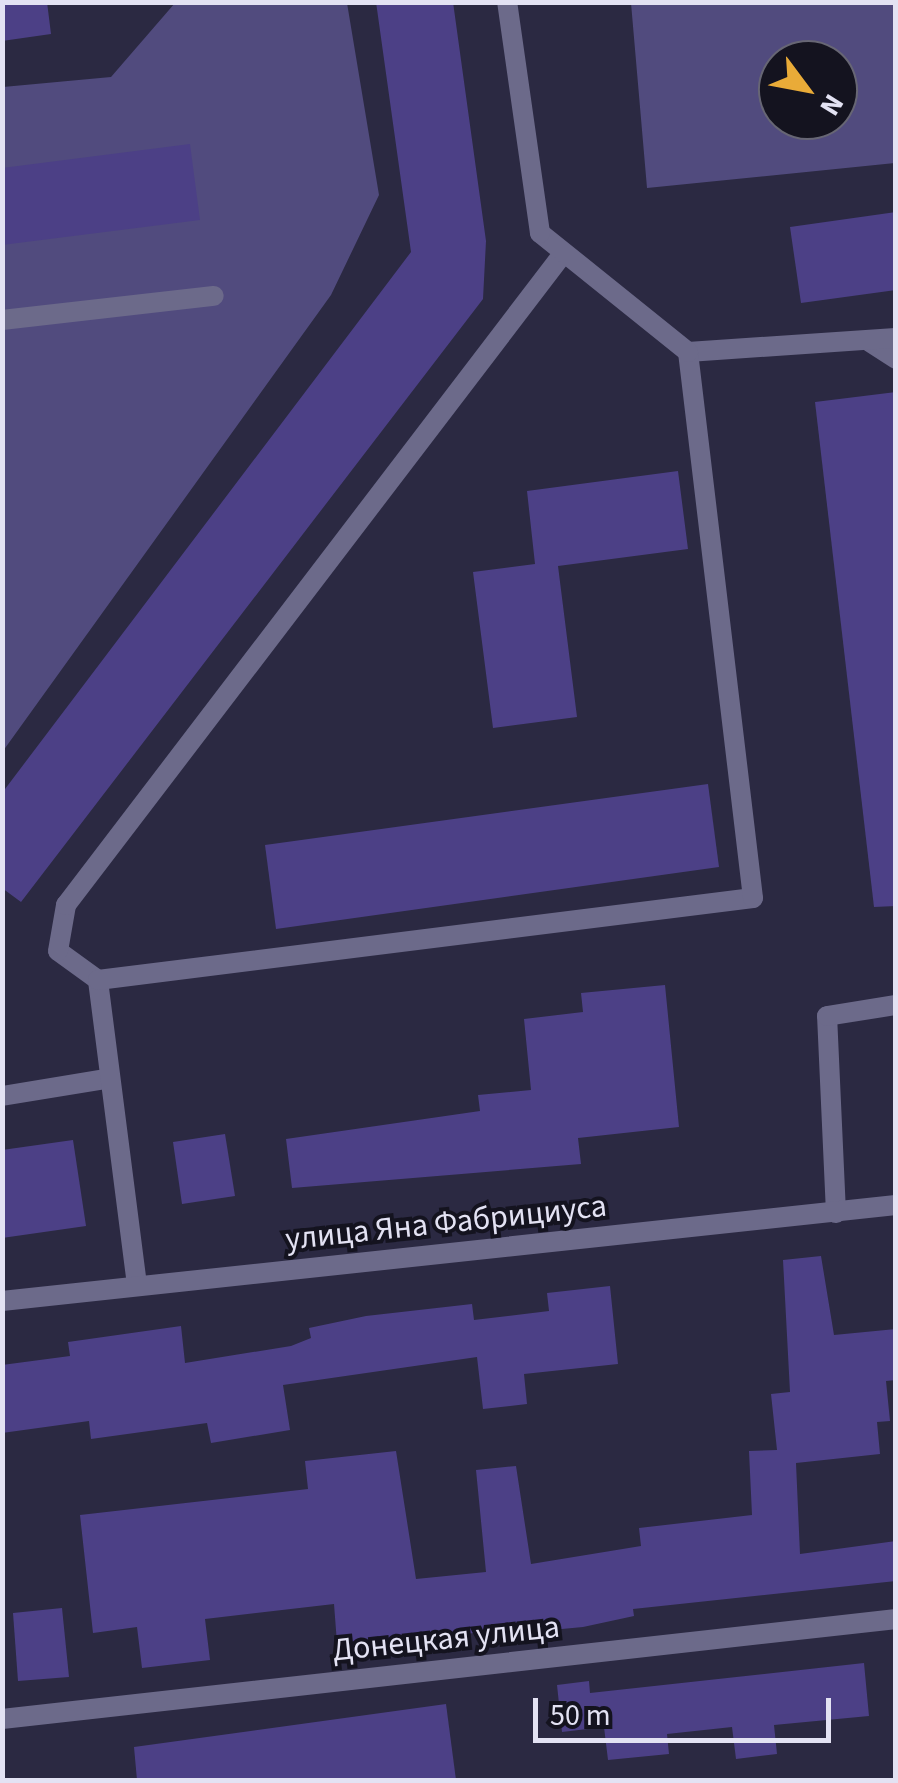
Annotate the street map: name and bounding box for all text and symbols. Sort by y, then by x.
north arrow [758,40,858,140]
text: N [810,86,854,123]
street label: улица Яна Фабрициуса [284,1187,608,1259]
street label: Донецкая улица [331,1608,561,1670]
scale bar [538,1678,836,1740]
text: 50 m [550,1694,611,1737]

